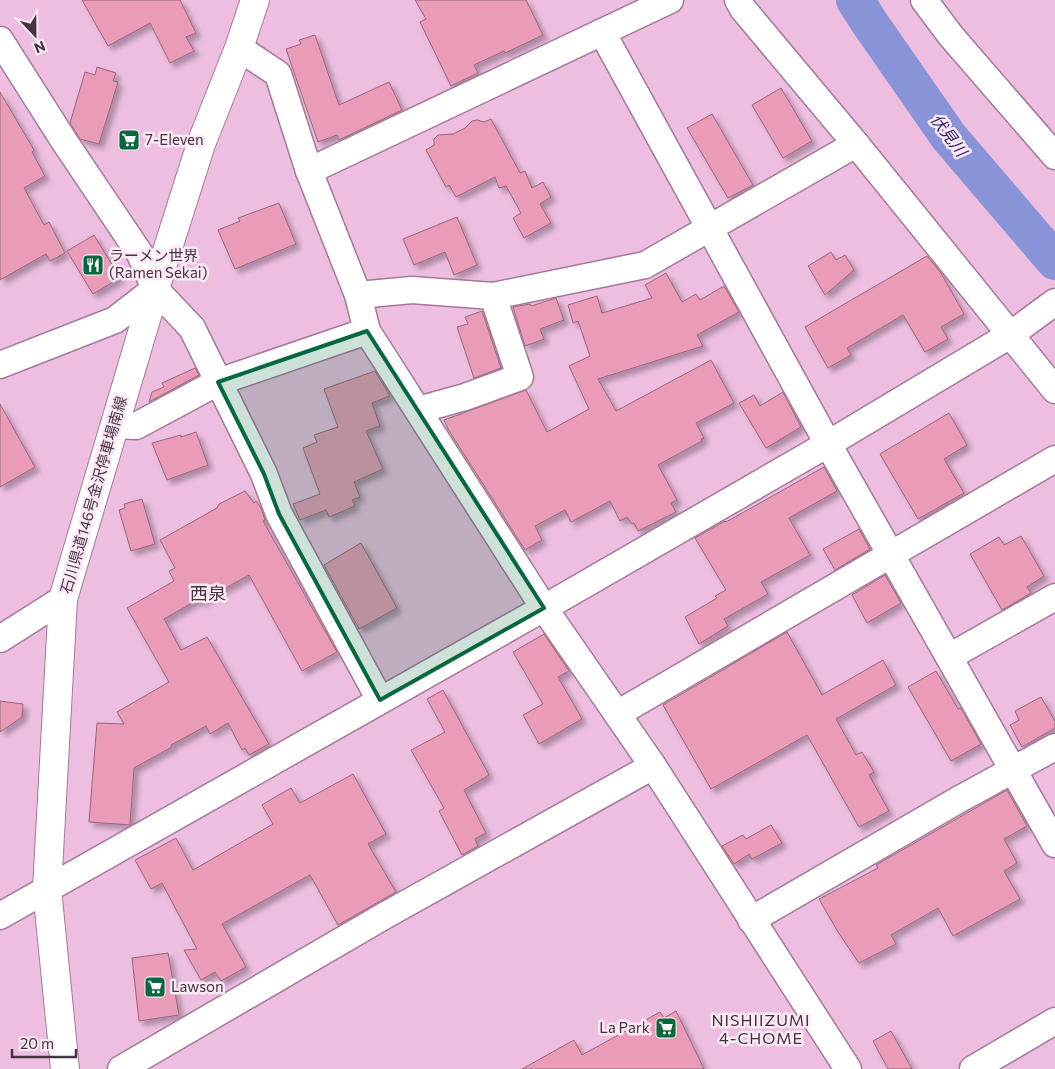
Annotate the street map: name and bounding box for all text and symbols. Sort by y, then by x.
north arrow [10,10,60,60]
text: N [32,38,48,57]
water label: 伏見川 [927,110,973,161]
supermarket icon: 7-Eleven [117,128,141,152]
place label: 7-Eleven [145,130,204,148]
place label: ラーメン世界 (Ramen Sekai) [109,246,207,281]
restaurant icon: ラーメン世界 (Ramen Sekai) [81,253,105,277]
street label: 石川県道146号金沢停車場南線 [56,394,130,596]
district label: 西泉 [190,582,226,604]
supermarket icon: Lawson [143,975,167,999]
place label: Lawson [171,977,224,995]
district label: NISHIIZUMI 4-CHOME [712,1010,810,1047]
supermarket icon: La Park [654,1016,678,1040]
place label: La Park [599,1018,650,1036]
scale bar [12,1026,76,1058]
text: 20 m [20,1034,54,1052]

